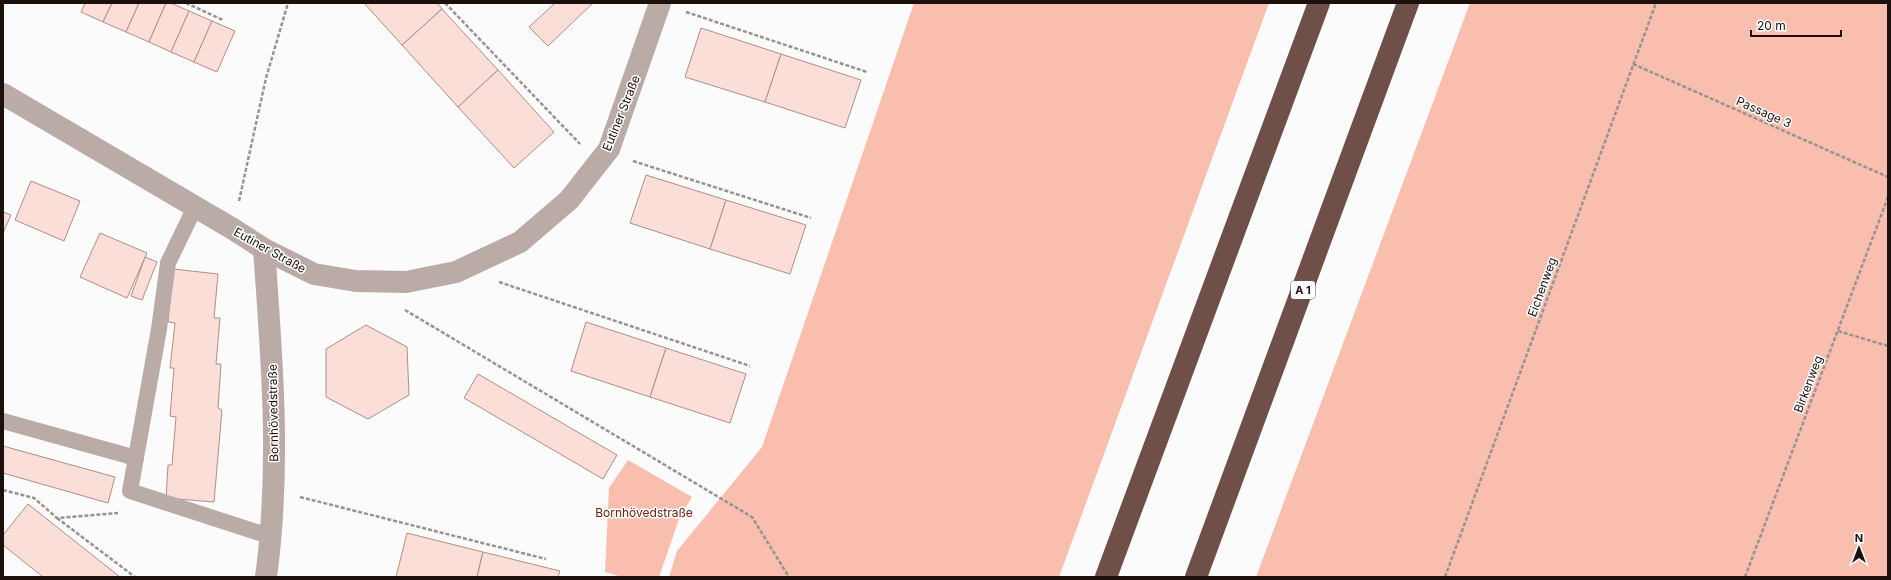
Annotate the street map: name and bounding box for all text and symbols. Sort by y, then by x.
scale bar [1751,12,1841,38]
text: 20 m [1757,18,1786,33]
street label: Eutiner Straße [599,73,643,153]
street label: Passage 3 [1734,93,1794,131]
street label: Eutiner Straße [231,224,309,276]
street label: Eichenweg [1524,255,1560,319]
road number: A 1 [1291,281,1315,299]
street label: Birkenweg [1790,353,1826,415]
street label: Bornhövedstraße [265,364,281,462]
park label: Bornhövedstraße [595,505,693,520]
north arrow [1839,528,1879,568]
text: N [1855,531,1863,545]

